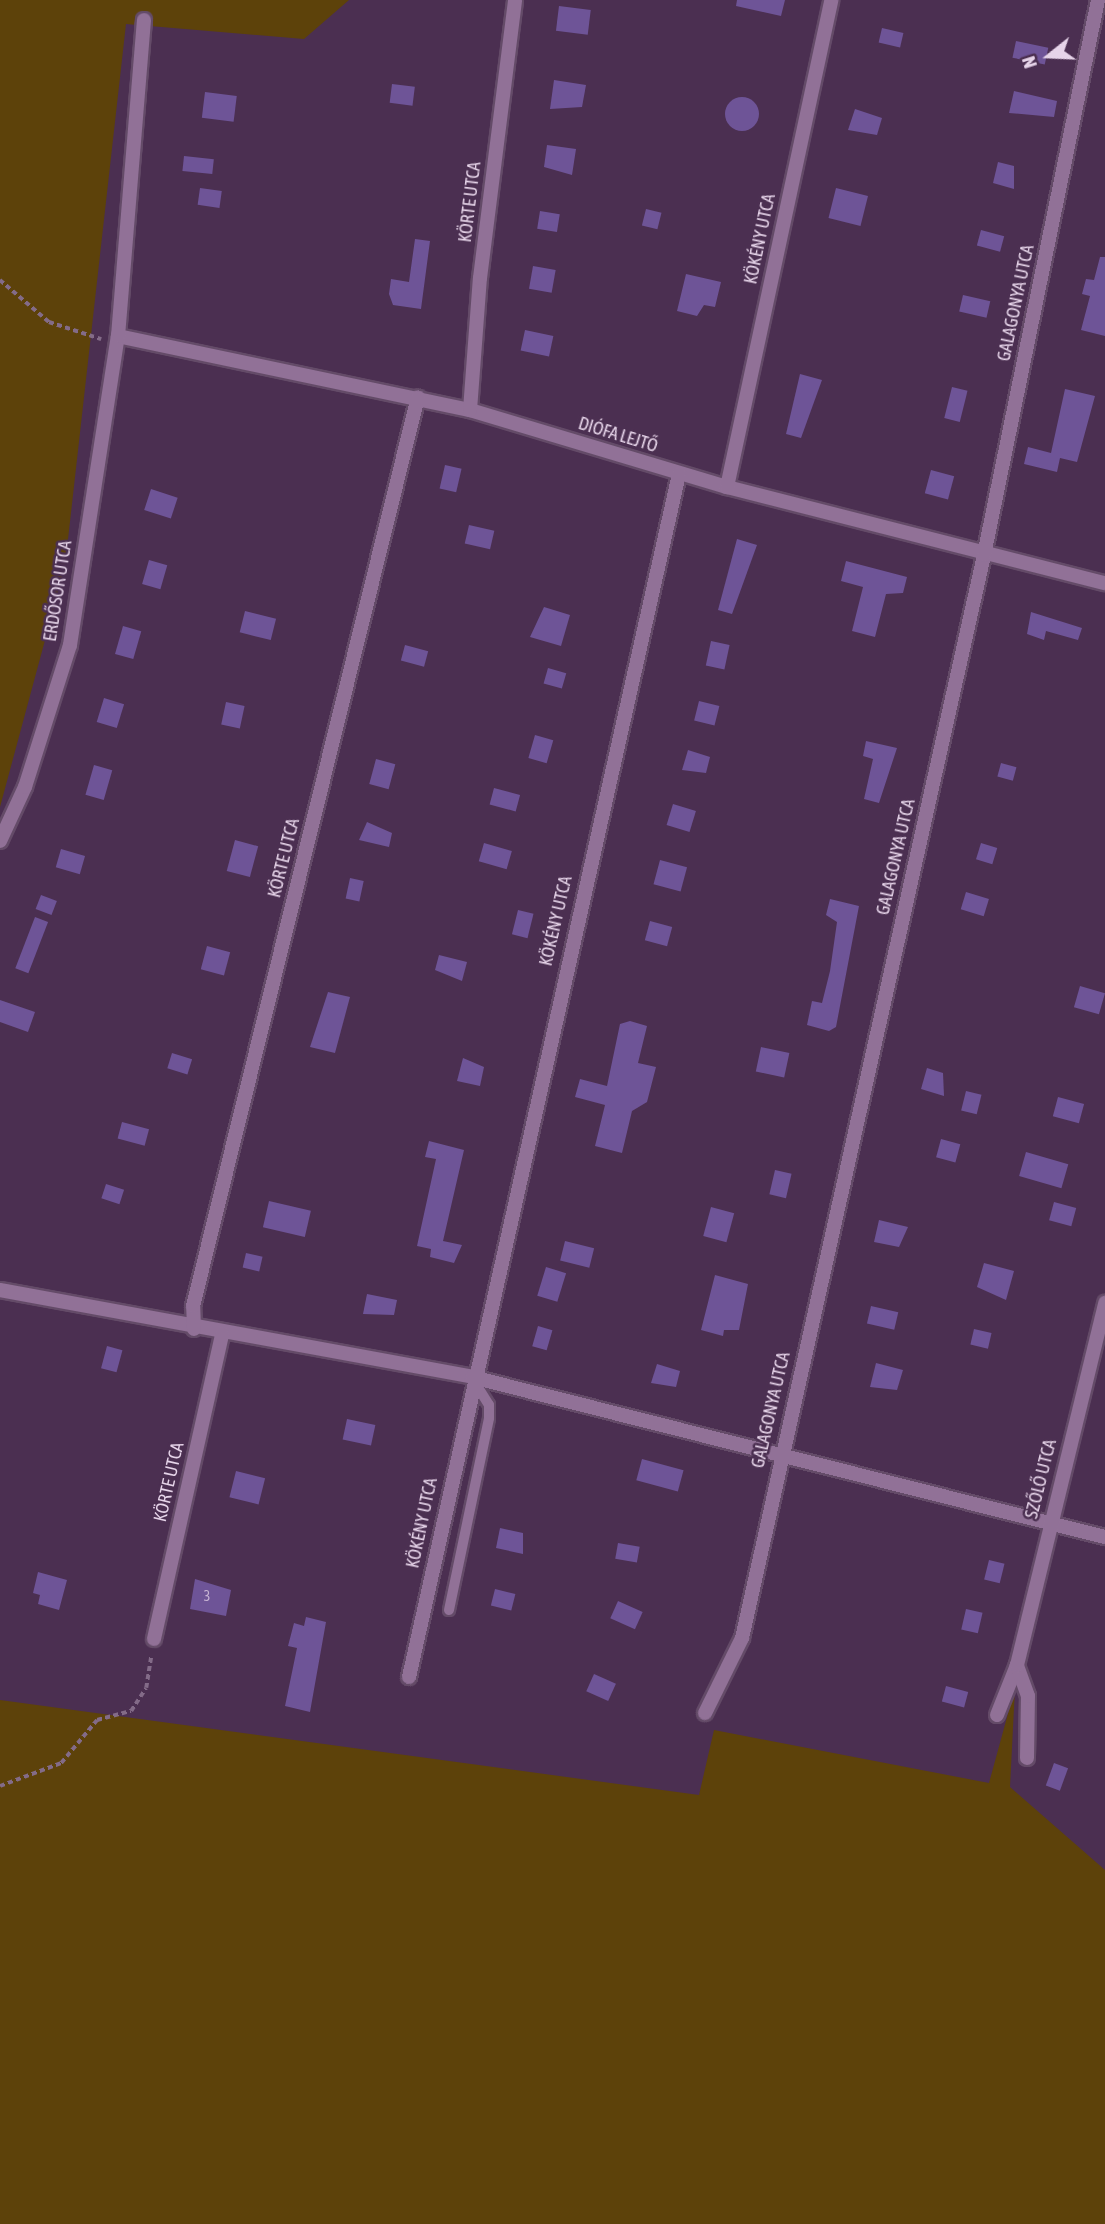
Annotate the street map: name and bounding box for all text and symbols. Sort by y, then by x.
north arrow [1014,21,1084,91]
text: N [1017,54,1041,71]
street label: KÖRTE UTCA [454,161,486,243]
street label: KÖKÉNY UTCA [740,192,780,286]
street label: GALAGONYA UTCA [993,243,1039,363]
street label: DIÓFA LEJTŐ [576,413,660,457]
street label: ERDŐSOR UTCA [39,539,77,643]
street label: GALAGONYA UTCA [872,797,920,917]
street label: KÖRTE UTCA [264,816,304,900]
street label: KÖKÉNY UTCA [535,874,577,968]
street label: GALAGONYA UTCA [747,1350,795,1470]
street label: SZŐLŐ UTCA [1021,1437,1061,1521]
street label: KÖRTE UTCA [149,1440,189,1524]
street label: KÖKÉNY UTCA [402,1476,442,1570]
house number: 3 [204,1588,210,1604]

